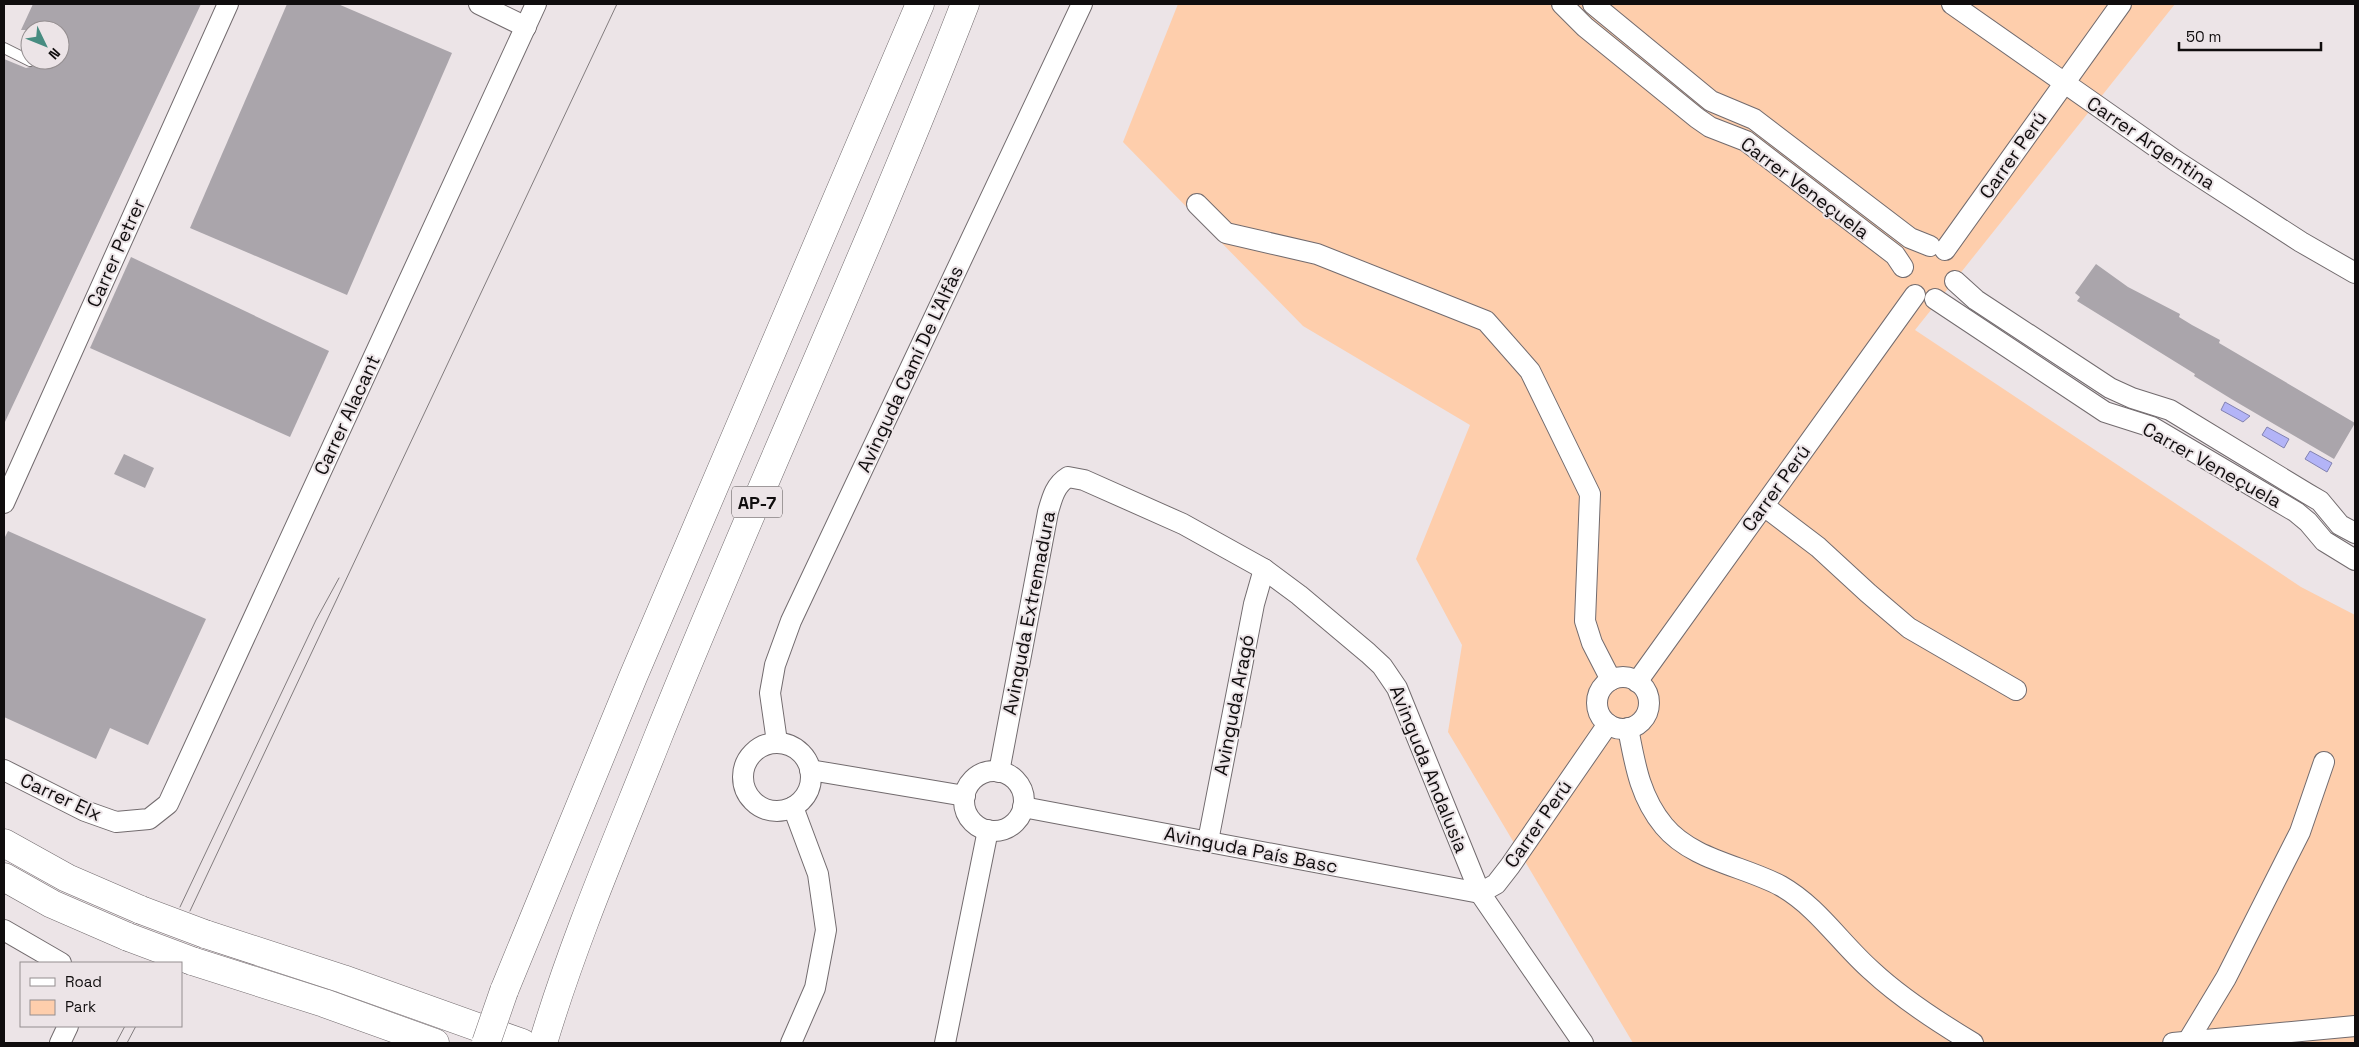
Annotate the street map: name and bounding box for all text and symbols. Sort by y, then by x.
north arrow [20,20,70,70]
scale bar [2179,20,2322,52]
text: 50 m [2186,27,2221,46]
text: N [45,44,64,63]
street label: Carrer Argentina [2082,91,2220,195]
street label: Carrer Perú [1974,106,2052,204]
street label: Carrer Veneçuela [1736,131,1875,245]
street label: Carrer Petrer [81,195,151,311]
street label: Avinguda Camí De L'Alfàs [851,262,969,476]
street label: Carrer Alacant [308,351,386,479]
street label: Carrer Veneçuela [2138,416,2286,514]
street label: Carrer Perú [1736,440,1816,536]
road number: AP-7 [732,487,782,518]
street label: Avinguda Extremadura [997,509,1061,717]
street label: Avinguda Aragó [1208,632,1260,778]
street label: Avinguda Andalusia [1384,682,1474,856]
street label: Carrer Elx [16,767,106,827]
street label: Carrer Perú [1499,775,1577,873]
street label: Avinguda País Basc [1162,821,1340,879]
legend [20,962,182,1027]
text: Road [65,972,102,991]
text: Park [65,997,96,1016]

